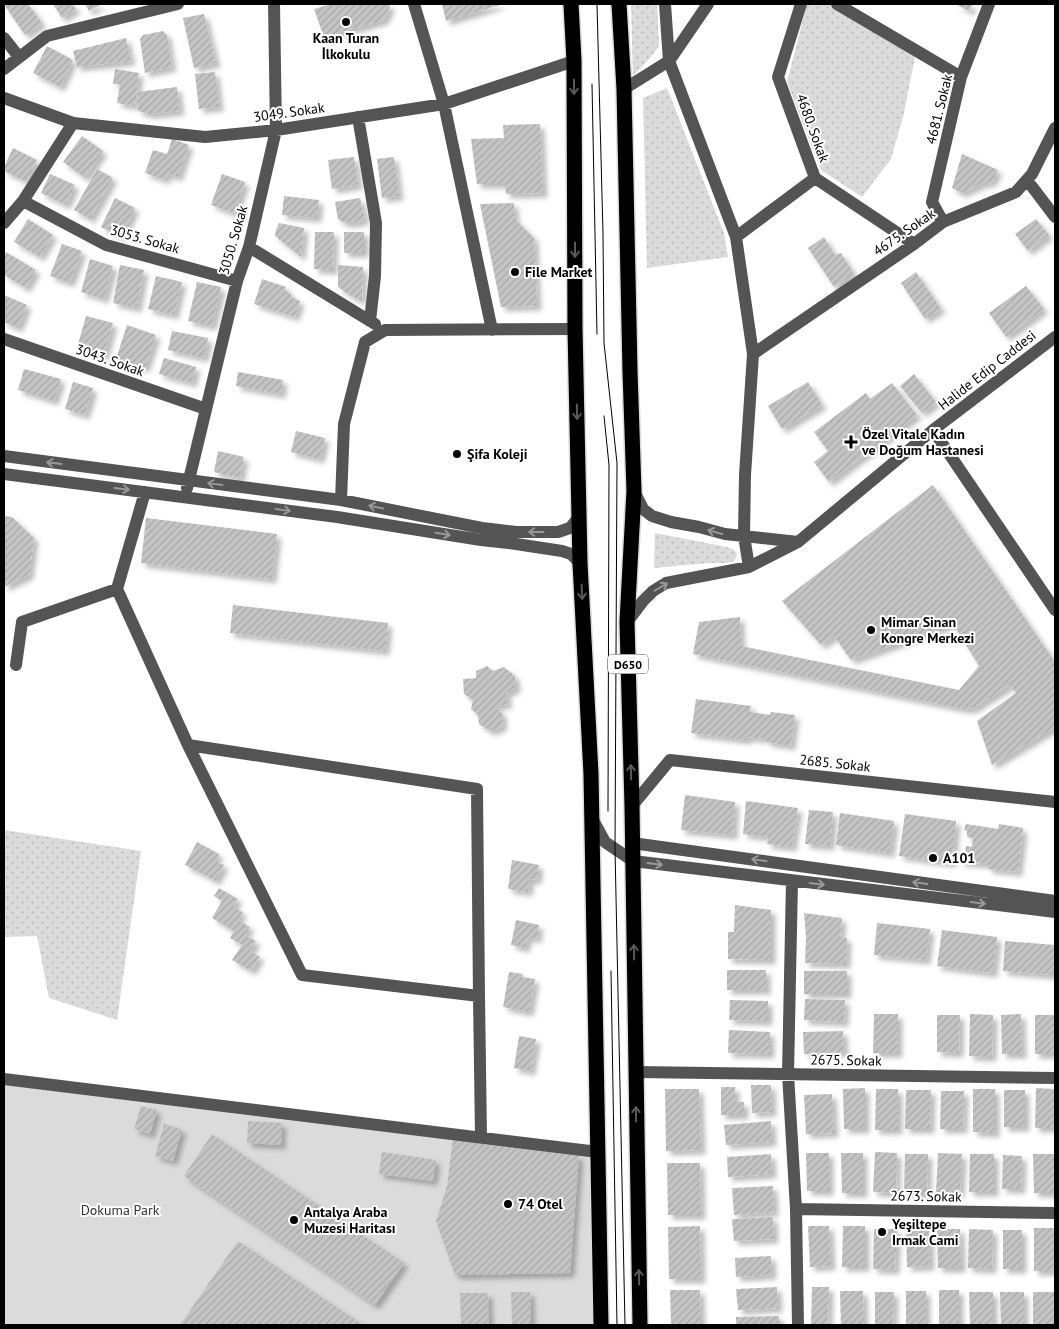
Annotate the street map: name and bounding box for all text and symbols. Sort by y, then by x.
marker: Kaan Turan İlkokulu [340,16,352,28]
place label: Kaan Turan İlkokulu [313,29,379,63]
street label: 4681. Sokak [922,72,956,146]
one-way arrow [569,79,579,95]
street label: 4680. Sokak [792,91,834,165]
street label: 3049. Sokak [252,98,326,126]
street label: 3050. Sokak [214,203,252,277]
street label: 4675. Sokak [870,204,939,260]
street label: 3053. Sokak [108,220,182,258]
one-way arrow [570,242,580,258]
place label: File Market [525,263,593,281]
marker: File Market [509,266,521,278]
street label: Halide Edip Caddesi [934,326,1040,414]
street label: 3043. Sokak [73,340,147,380]
one-way arrow [572,404,582,420]
place label: Özel Vitale Kadın ve Doğum Hastanesi [861,425,984,459]
marker: Özel Vitale Kadın ve Doğum Hastanesi [844,435,858,449]
place label: Şifa Koleji [467,445,528,463]
marker: Şifa Koleji [451,448,463,460]
one-way arrow [46,458,62,468]
one-way arrow [208,478,224,488]
one-way arrow [113,485,129,495]
one-way arrow [368,502,384,512]
one-way arrow [274,505,290,515]
one-way arrow [707,526,723,536]
one-way arrow [529,527,545,537]
one-way arrow [435,529,451,539]
one-way arrow [653,582,668,592]
one-way arrow [577,584,586,600]
place label: Mimar Sinan Kongre Merkezi [881,613,975,647]
marker: Mimar Sinan Kongre Merkezi [865,624,877,636]
road number: D650 [608,654,648,674]
street label: 2685. Sokak [799,750,872,776]
one-way arrow [626,764,636,780]
place label: A101 [943,849,975,867]
marker: A101 [927,852,939,864]
one-way arrow [752,855,768,865]
one-way arrow [647,859,663,869]
one-way arrow [913,878,929,888]
one-way arrow [808,879,824,889]
one-way arrow [970,898,986,908]
one-way arrow [629,944,639,960]
street label: 2675. Sokak [810,1050,882,1070]
one-way arrow [631,1106,641,1122]
street label: 2673. Sokak [890,1186,962,1206]
place label: 74 Otel [518,1195,564,1213]
marker: 74 Otel [502,1198,514,1210]
park label: Dokuma Park [81,1201,160,1219]
place label: Antalya Araba Muzesi Haritası [304,1203,396,1237]
marker: Antalya Araba Muzesi Haritası [288,1214,300,1226]
place label: Yeşiltepe Irmak Cami [891,1215,959,1249]
marker: Yeşiltepe Irmak Cami [876,1226,888,1238]
one-way arrow [635,1269,644,1285]

